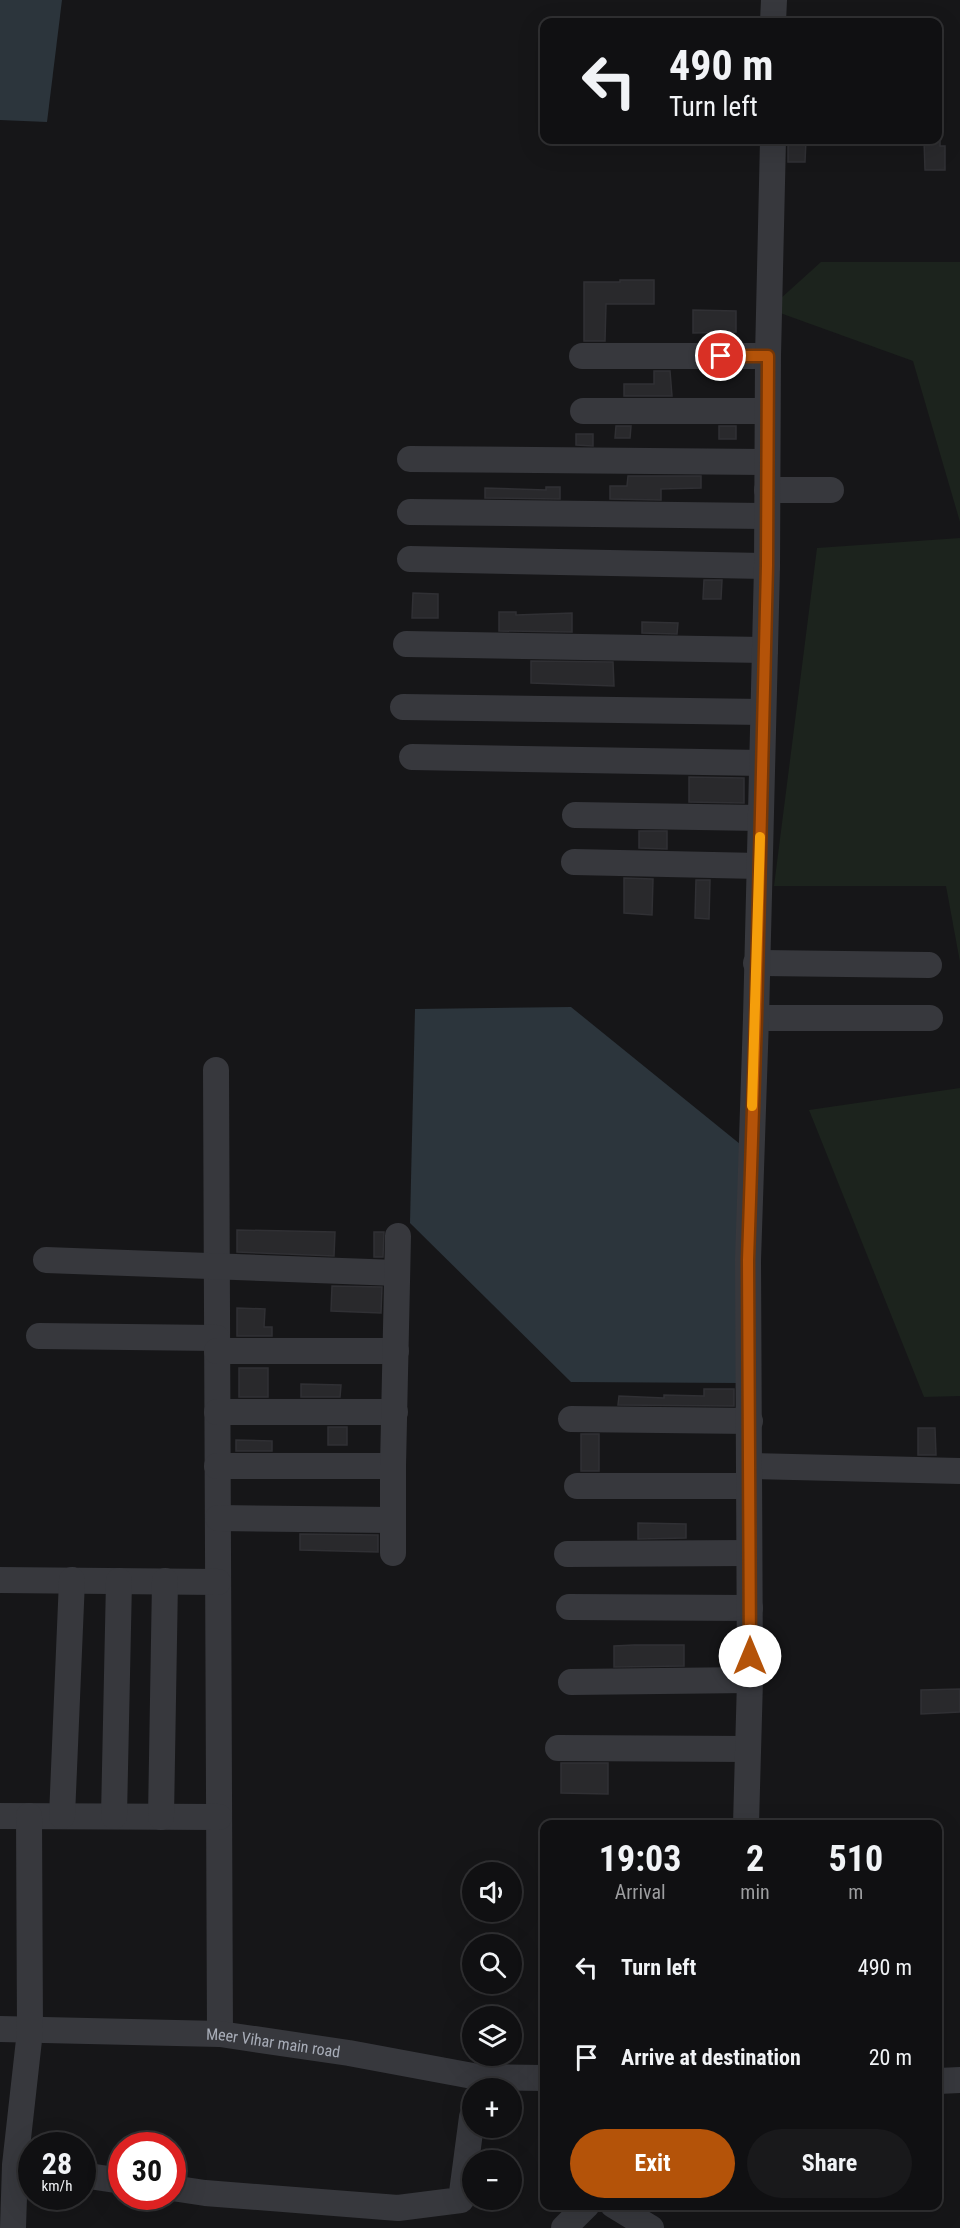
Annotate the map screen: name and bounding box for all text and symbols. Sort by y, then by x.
text: 490 m [669,41,774,90]
icon: left [570,42,648,120]
text: Turn left [669,91,758,123]
pin [695,330,746,381]
icon: arrive [704,339,737,372]
position arrow [718,1624,782,1688]
text: 19:03 [599,1838,681,1880]
text: 2 [746,1838,764,1880]
text: 510 [829,1838,883,1880]
map controls [462,1862,522,2210]
button: sound [462,1862,522,1922]
text: Arrival [615,1880,666,1904]
text: min [740,1880,770,1904]
text: m [848,1880,863,1904]
button: search [462,1934,522,1994]
icon: left [570,1951,603,1984]
text: Turn left [621,1955,696,1980]
text: 490 m [858,1955,912,1980]
button: layers [462,2006,522,2066]
street label: Meer Vihar main road [206,2024,342,2061]
icon: arrive [570,2041,603,2074]
text: Arrive at destination [621,2045,801,2070]
text: 20 m [869,2045,912,2070]
button: + [462,2078,522,2138]
button: Exit [570,2129,735,2198]
button: Share [747,2129,912,2198]
speed limit sign: 30 [108,2132,186,2210]
text: 28 [42,2146,72,2181]
button: − [462,2150,522,2210]
text: km/h [42,2177,72,2195]

